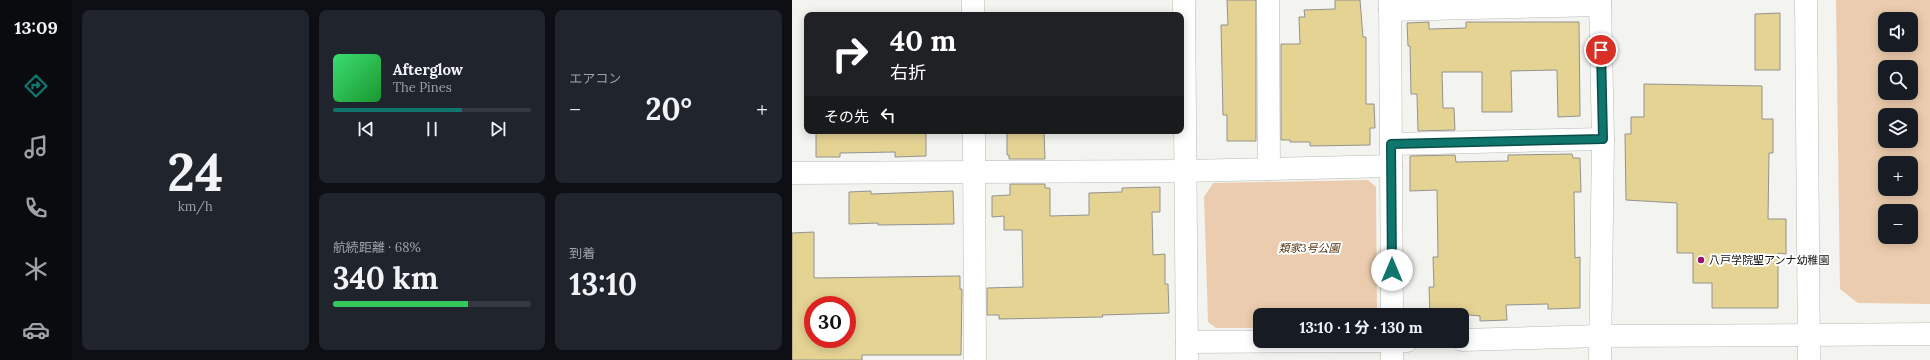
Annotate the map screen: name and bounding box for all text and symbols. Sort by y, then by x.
map controls [1878,12,1918,244]
button: sound [1878,12,1918,52]
text: 13:09 [14,16,58,39]
text: 40 m [890,23,956,59]
icon: right [824,28,876,80]
pin [1584,33,1618,67]
icon: arrive [1590,39,1612,61]
text: Afterglow [393,60,463,79]
button: search [1878,60,1918,100]
text: 右折 [890,61,926,84]
text: エアコン [569,70,621,87]
icon: directions [22,72,50,100]
text: The Pines [393,79,452,96]
text: 20° [645,90,692,128]
text: − [569,95,581,123]
text: + [756,95,768,123]
icon: left [877,104,899,126]
text: その先 [824,107,869,126]
button: layers [1878,108,1918,148]
icon: previous [355,118,377,140]
icon: pause [421,118,443,140]
icon: next [487,118,509,140]
icon: music [22,133,50,161]
text: 24 [167,139,223,205]
button: + [1878,156,1918,196]
icon: phone [22,194,50,222]
text: km/h [178,198,213,215]
button: − [1878,204,1918,244]
text: 航続距離 · 68% [333,239,421,256]
park label: 類家3号公園 [1279,241,1341,255]
text: 到着 [569,245,595,262]
position arrow [1371,249,1413,291]
place label: 八戸学院聖アンナ幼稚園 [1709,253,1830,267]
icon: climate [22,255,50,283]
marker: 八戸学院聖アンナ幼稚園 [1696,255,1706,265]
text: 340 km [333,259,438,297]
text: 13:10 [569,265,637,303]
speed limit sign: 30 [804,296,856,348]
icon: car [22,316,50,344]
text: 13:10 · 1 分 · 130 m [1299,318,1423,337]

